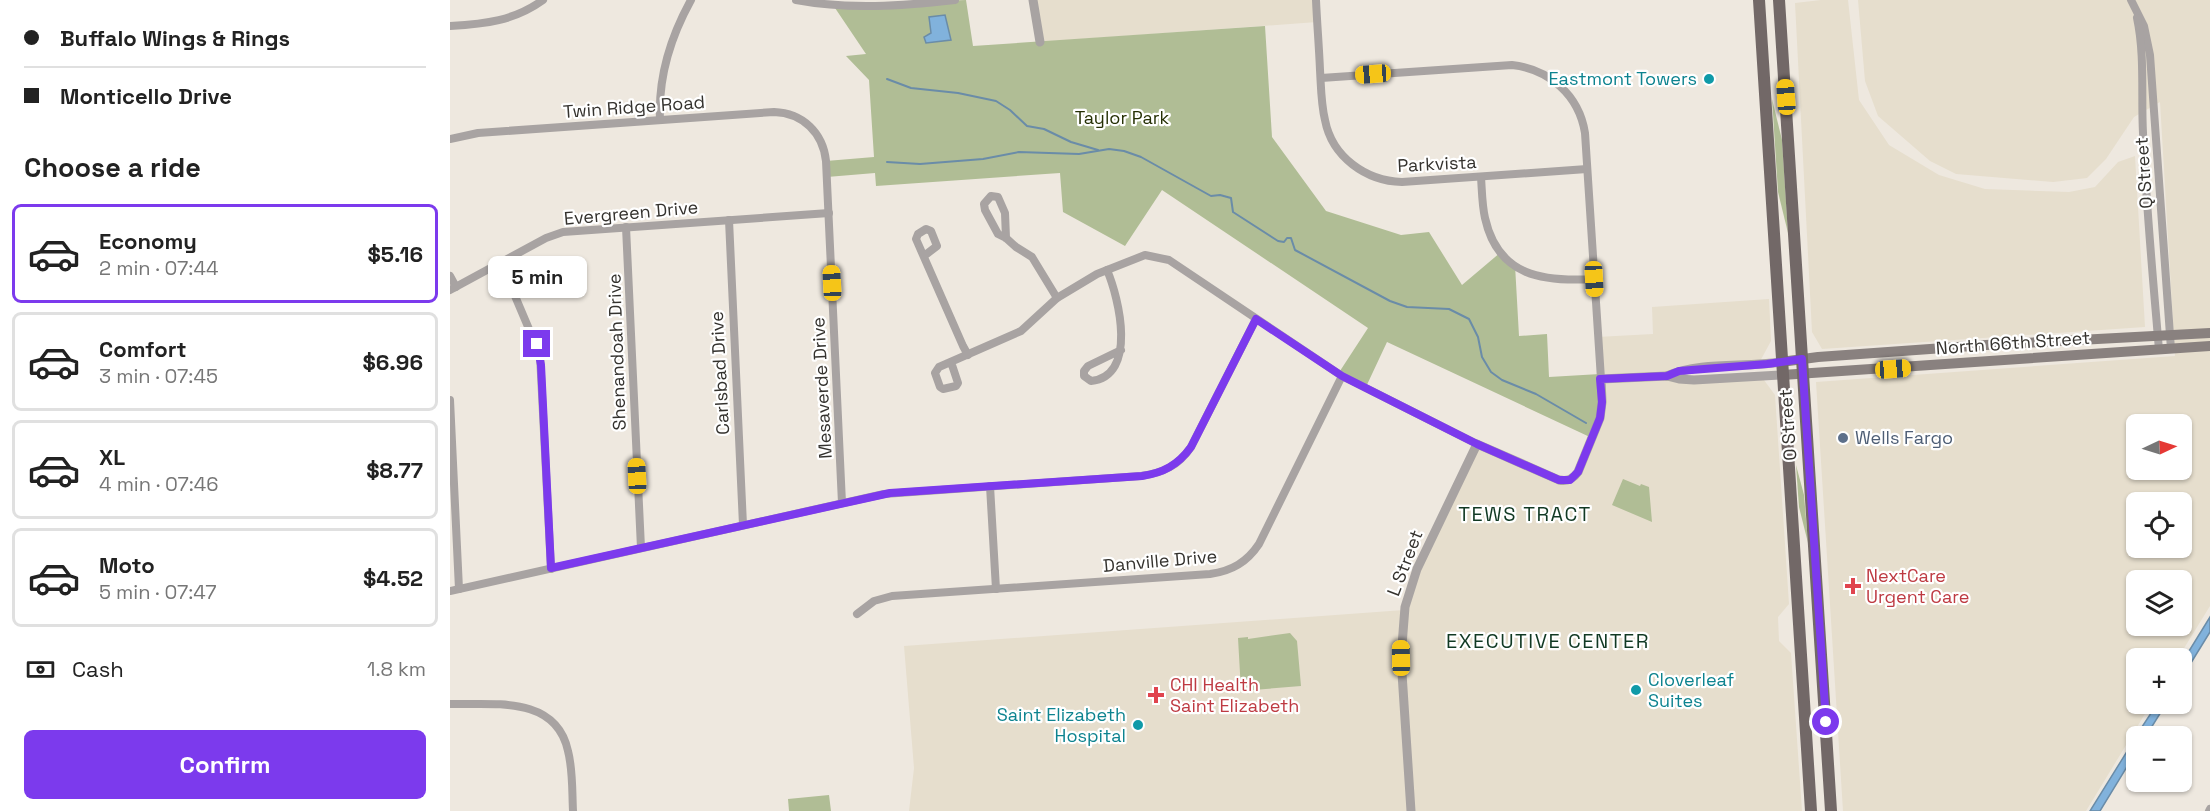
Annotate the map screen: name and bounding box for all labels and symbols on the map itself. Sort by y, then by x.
car [1354,64,1392,84]
place label: Eastmont Towers [1548,67,1697,90]
marker: Eastmont Towers [1702,72,1716,86]
car [1776,78,1796,116]
street label: Twin Ridge Road [562,90,706,123]
park label: Taylor Park [1075,106,1170,129]
street label: Q Street [2130,136,2157,210]
street label: Parkvista [1397,150,1477,177]
street label: Evergreen Drive [563,195,699,230]
callout: 5 min [488,257,586,299]
car [1584,261,1604,297]
car [822,265,842,301]
street label: Shenandoah Drive [602,273,631,431]
street label: Carlsbad Drive [705,311,734,435]
street label: Mesaverde Drive [806,317,837,460]
street label: North 66th Street [1935,326,2091,359]
route end [523,330,550,357]
car [1874,359,1912,379]
street label: O Street [1774,388,1801,462]
north arrow [2126,414,2192,480]
place label: Wells Fargo [1855,426,1953,449]
marker: Wells Fargo [1836,431,1850,445]
car [627,458,647,494]
district label: TEWS TRACT [1458,501,1592,527]
street label: L Street [1381,526,1428,599]
street label: Danville Drive [1102,544,1218,577]
place label: NextCare Urgent Care [1866,564,1969,608]
marker: NextCare Urgent Care [1844,577,1862,595]
district label: EXECUTIVE CENTER [1446,628,1650,654]
car [1392,640,1410,676]
place label: Cloverleaf Suites [1648,668,1734,712]
place label: CHI Health Saint Elizabeth [1170,673,1299,717]
marker: Cloverleaf Suites [1629,683,1643,697]
marker: CHI Health Saint Elizabeth [1147,686,1165,704]
place label: Saint Elizabeth Hospital [997,703,1126,747]
route start [1812,708,1839,735]
marker: Saint Elizabeth Hospital [1131,718,1145,732]

